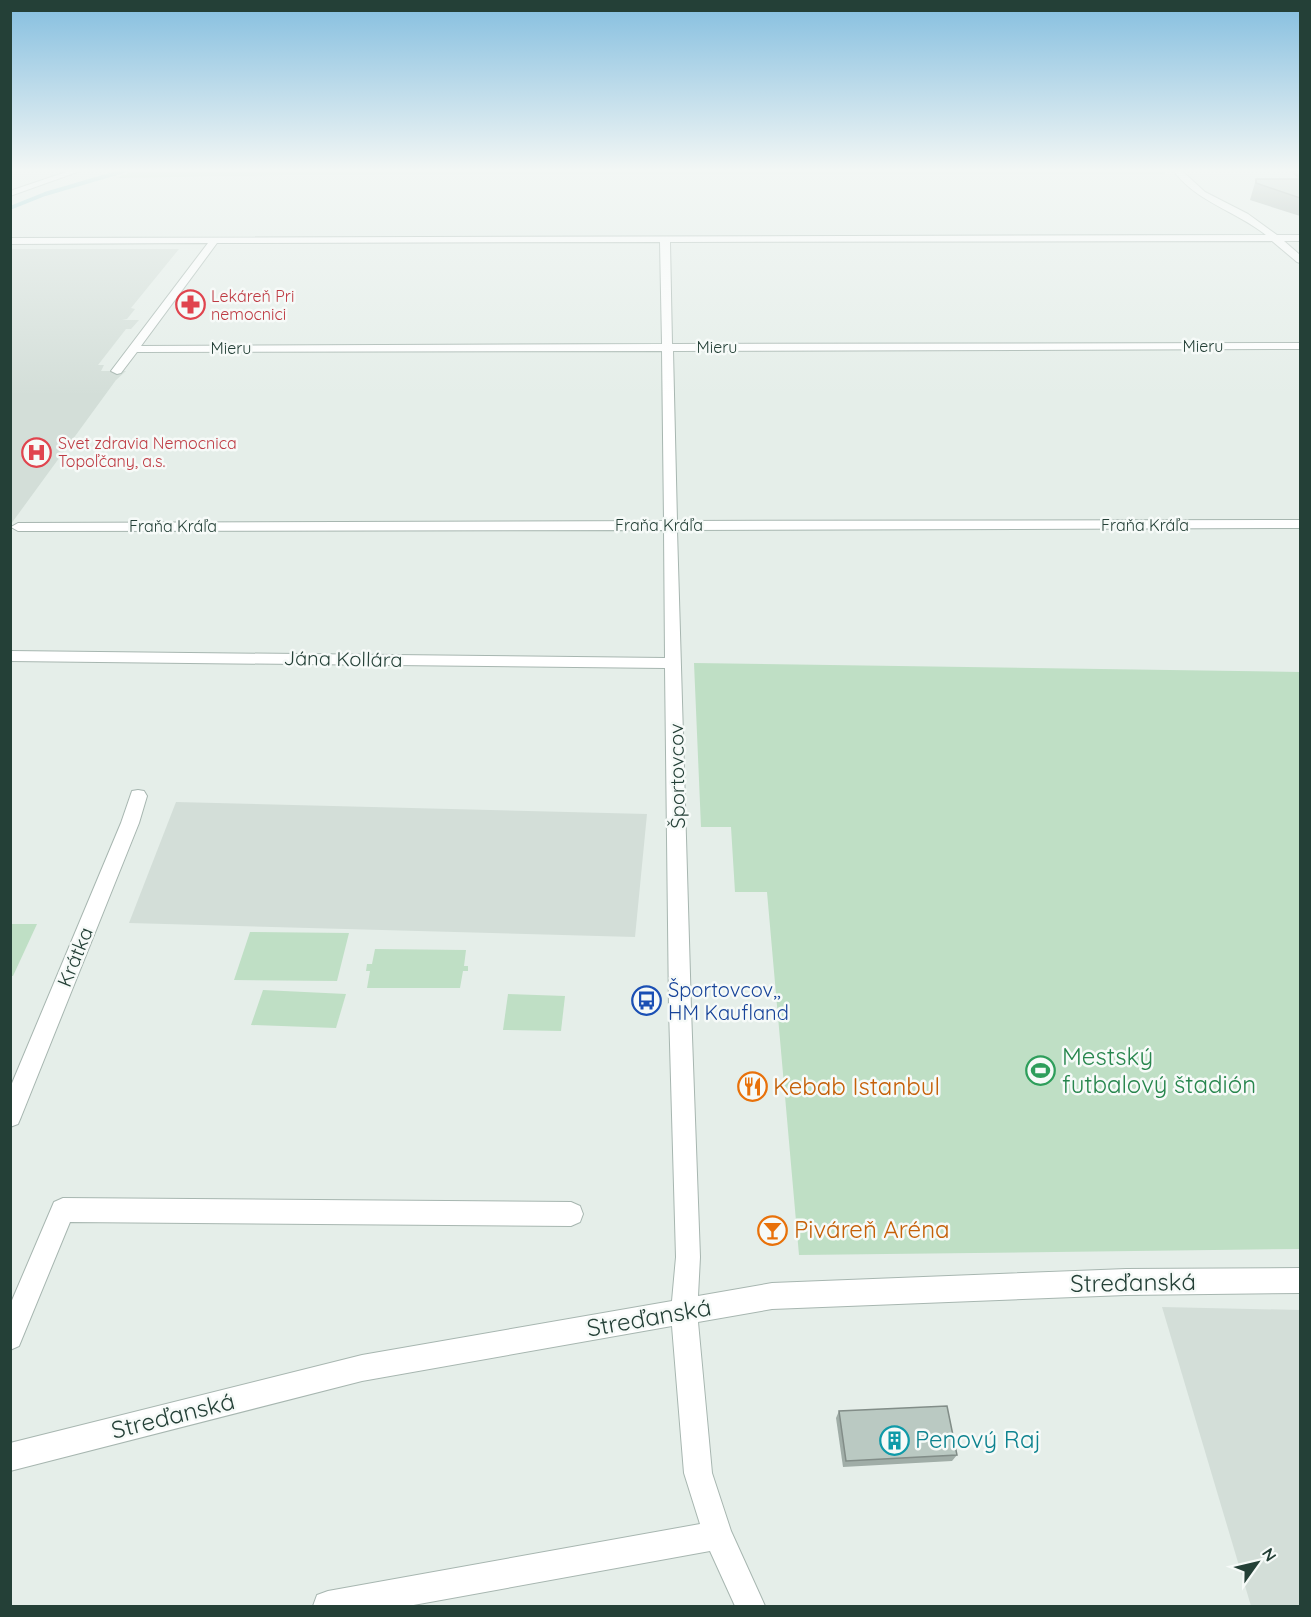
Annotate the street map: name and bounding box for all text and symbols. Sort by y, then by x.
place label: Lekáreň Pri nemocnici [211,286,294,324]
pharmacy icon: Lekáreň Pri nemocnici [174,289,206,321]
street label: Mieru [1183,336,1223,356]
street label: Mieru [697,337,737,357]
street label: Mieru [211,338,251,358]
place label: Svet zdravia Nemocnica Topoľčany, a.s. [58,433,237,471]
hospital icon: Svet zdravia Nemocnica Topoľčany, a.s. [21,436,53,468]
street label: Fraňa Kráľa [615,515,703,535]
street label: Fraňa Kráľa [1101,515,1189,535]
street label: Fraňa Kráľa [129,516,217,536]
street label: Jána Kollára [283,645,403,672]
street label: Športovcov [663,723,690,829]
street label: Krátka [51,923,98,990]
place label: Športovcov,, HM Kaufland [668,977,789,1025]
bus stop icon: Športovcov,, HM Kaufland [631,985,663,1017]
place label: Mestský futbalový štadión [1062,1041,1256,1099]
sports icon: Mestský futbalový štadión [1025,1055,1057,1087]
restaurant icon: Kebab Istanbul [736,1071,768,1103]
place label: Kebab Istanbul [773,1071,940,1101]
bar icon: Piváreň Aréna [757,1214,789,1246]
place label: Piváreň Aréna [794,1214,950,1244]
street label: Streďanská [1070,1266,1196,1298]
street label: Streďanská [584,1291,713,1343]
street label: Streďanská [108,1385,237,1445]
building icon: Penový Raj [878,1424,910,1456]
place label: Penový Raj [915,1424,1041,1454]
north arrow [1227,1533,1287,1593]
text: N [1258,1544,1281,1565]

